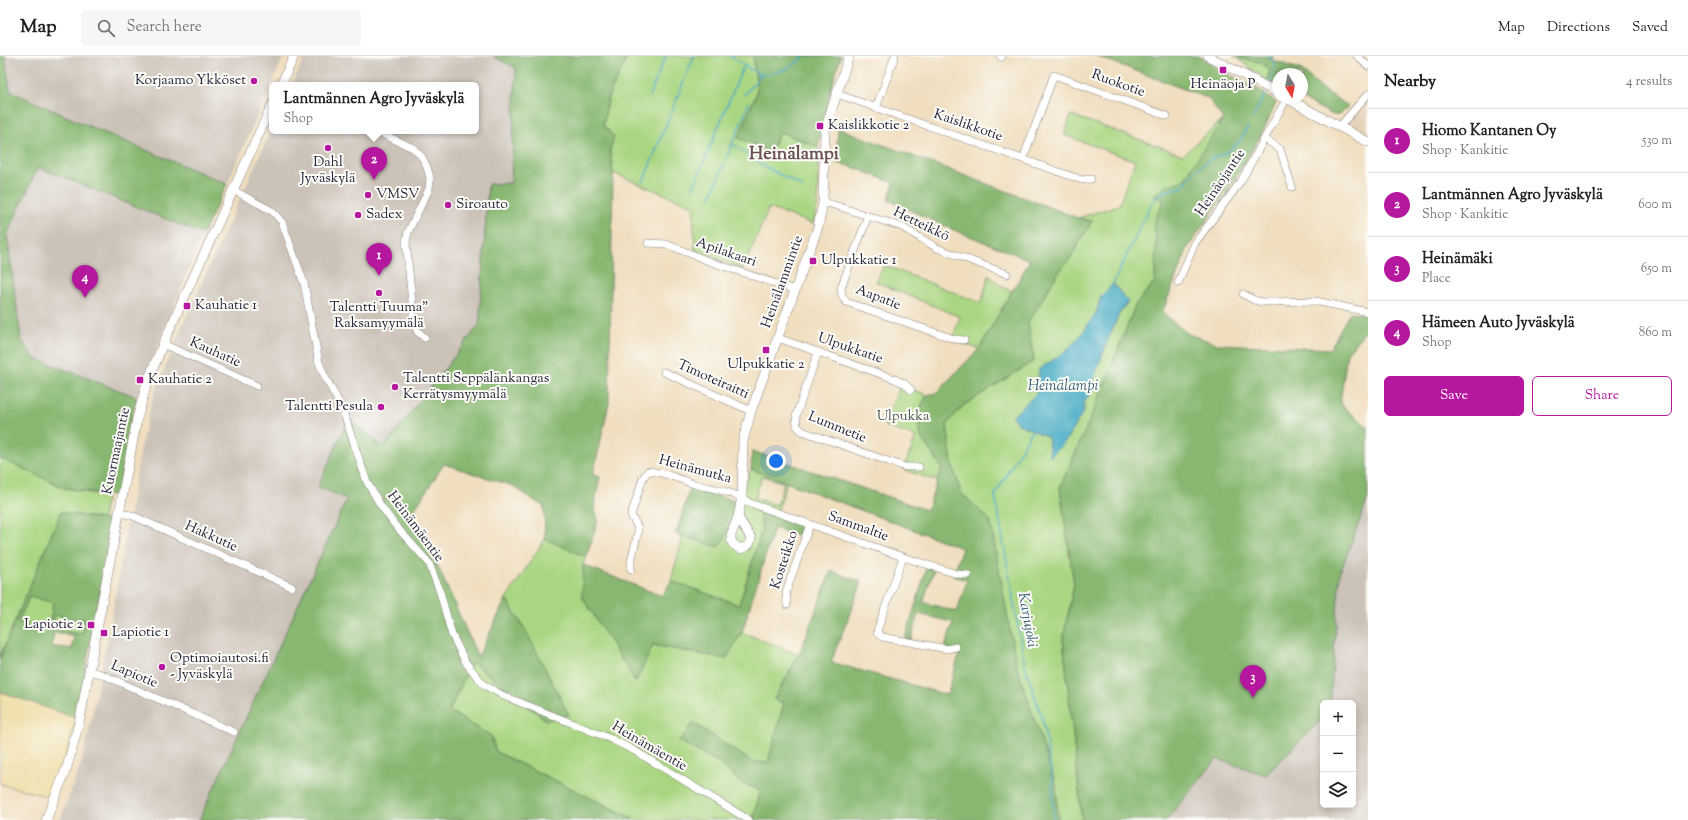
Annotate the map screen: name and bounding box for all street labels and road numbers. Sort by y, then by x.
street label: Ruokotie [1089,65,1147,103]
street label: Kaislikkotie [931,105,1005,147]
street label: Heinäojantie [1191,145,1251,221]
street label: Hetteikkö [890,203,953,247]
street label: Apilakaari [693,233,759,273]
street label: Heinälammintie [757,233,809,331]
street label: Aapatie [852,280,904,316]
street label: Ulpukkatie [815,329,885,369]
street label: Kauhatie [186,333,244,373]
street label: Timoteiraitti [674,355,752,405]
street label: Kuormaajantie [98,406,136,496]
street label: Lummetie [805,407,869,449]
street label: Heinämutka [656,451,734,489]
street label: Heinämäentie [382,487,448,567]
street label: Sammaltie [825,507,891,547]
street label: Hakkutie [181,517,241,557]
street label: Kosteikko [766,528,804,592]
street label: Lapiotie [107,656,161,694]
street label: Heinämäentie [608,717,690,777]

